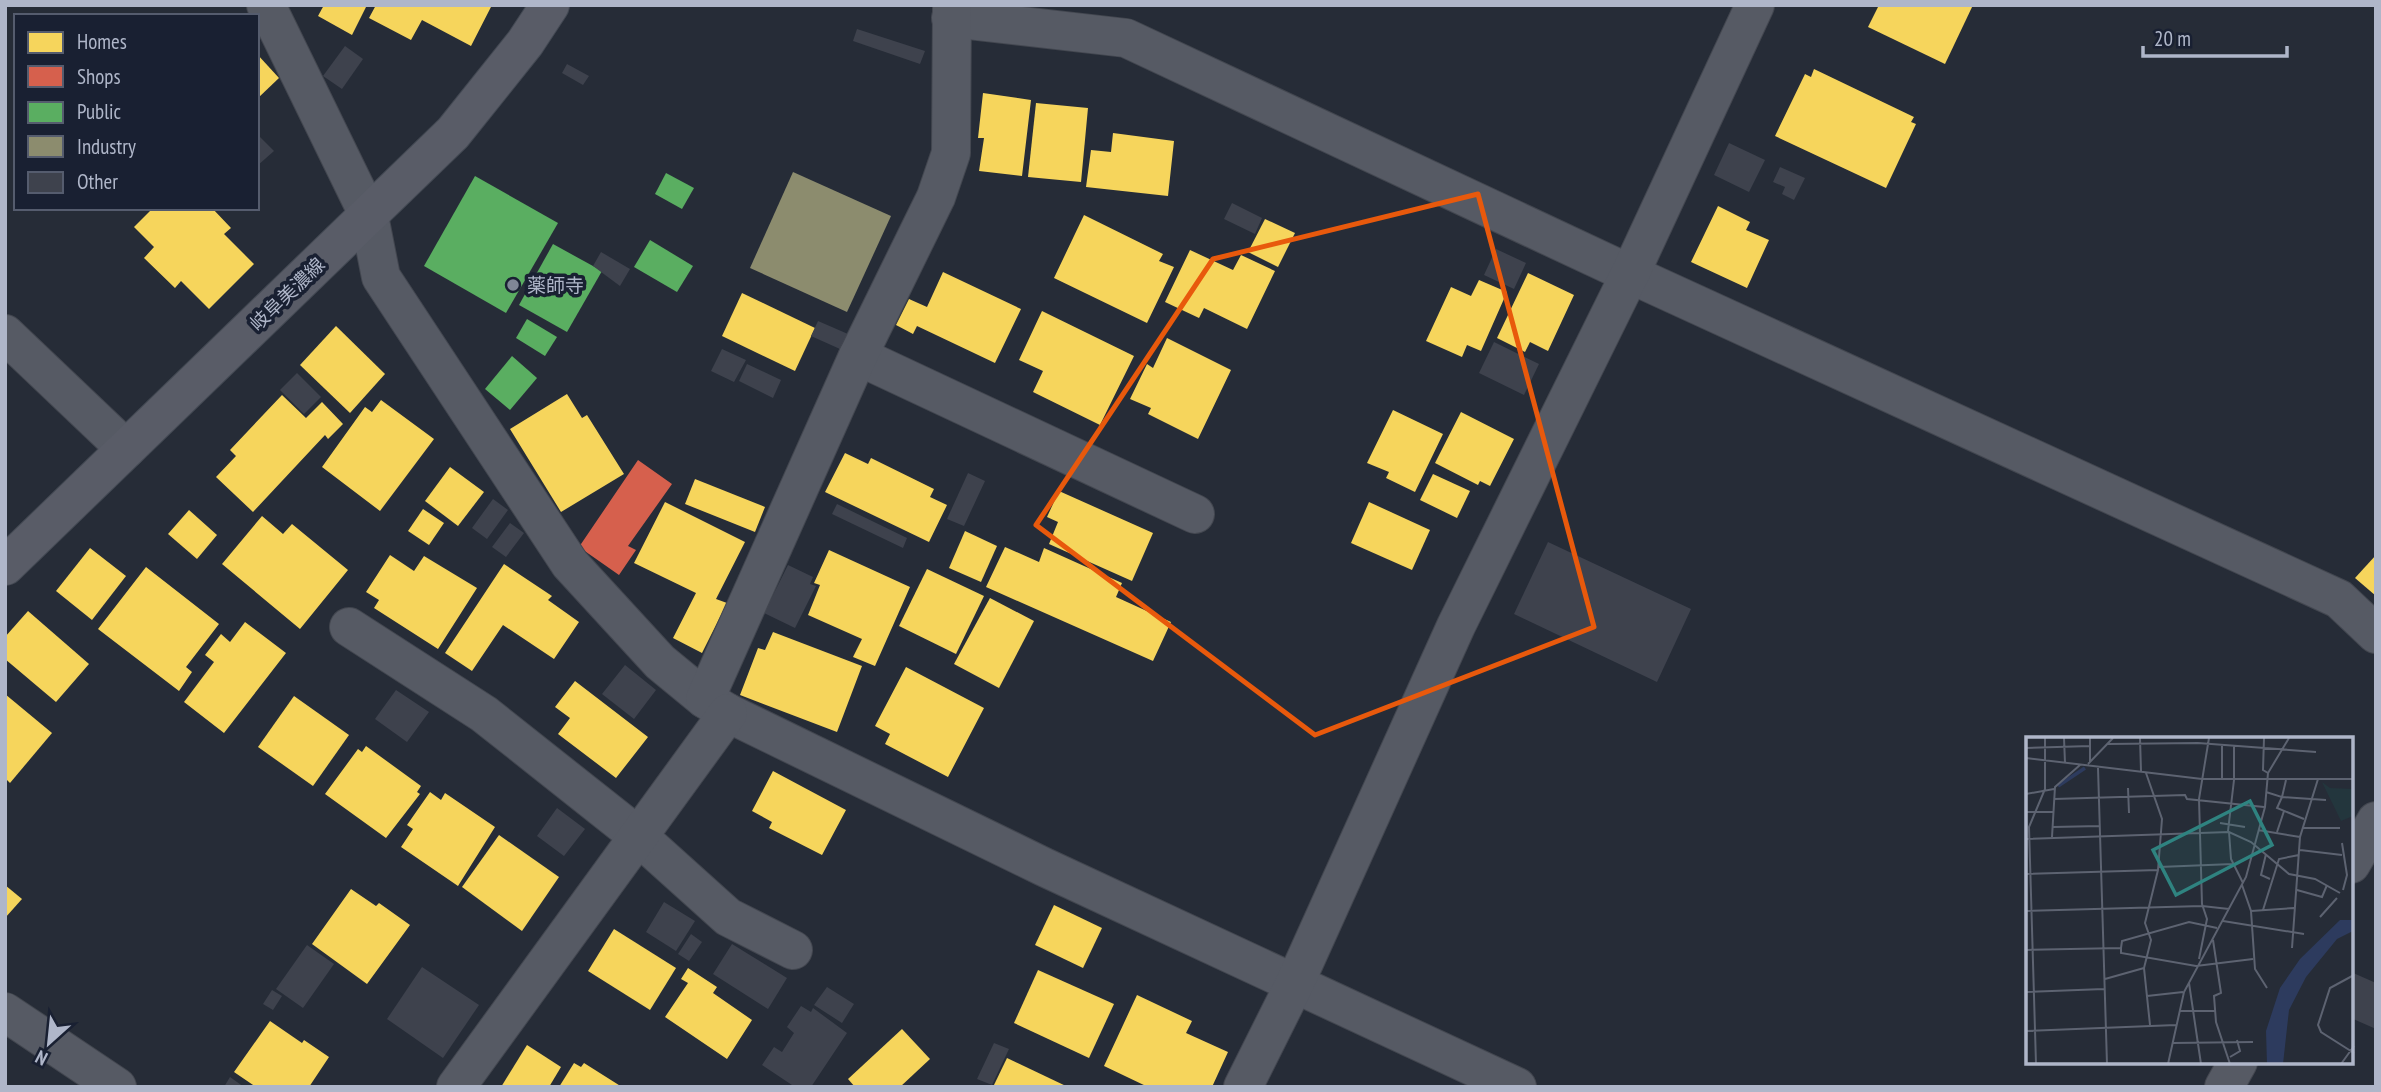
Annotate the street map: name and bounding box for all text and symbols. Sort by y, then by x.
legend [14,14,259,210]
scale bar [2143,14,2286,58]
text: 20 m [2154,25,2191,52]
text: Homes [77,28,127,55]
text: Shops [77,63,121,90]
text: Public [77,98,122,125]
text: Industry [77,133,136,160]
text: Other [77,168,118,195]
street label: 岐阜美濃線 [244,252,330,336]
place label: 薬師寺 [527,273,584,297]
marker: 薬師寺 [505,277,521,293]
inset map [2026,737,2353,1064]
north arrow [14,1008,84,1078]
text: N [31,1045,51,1071]

